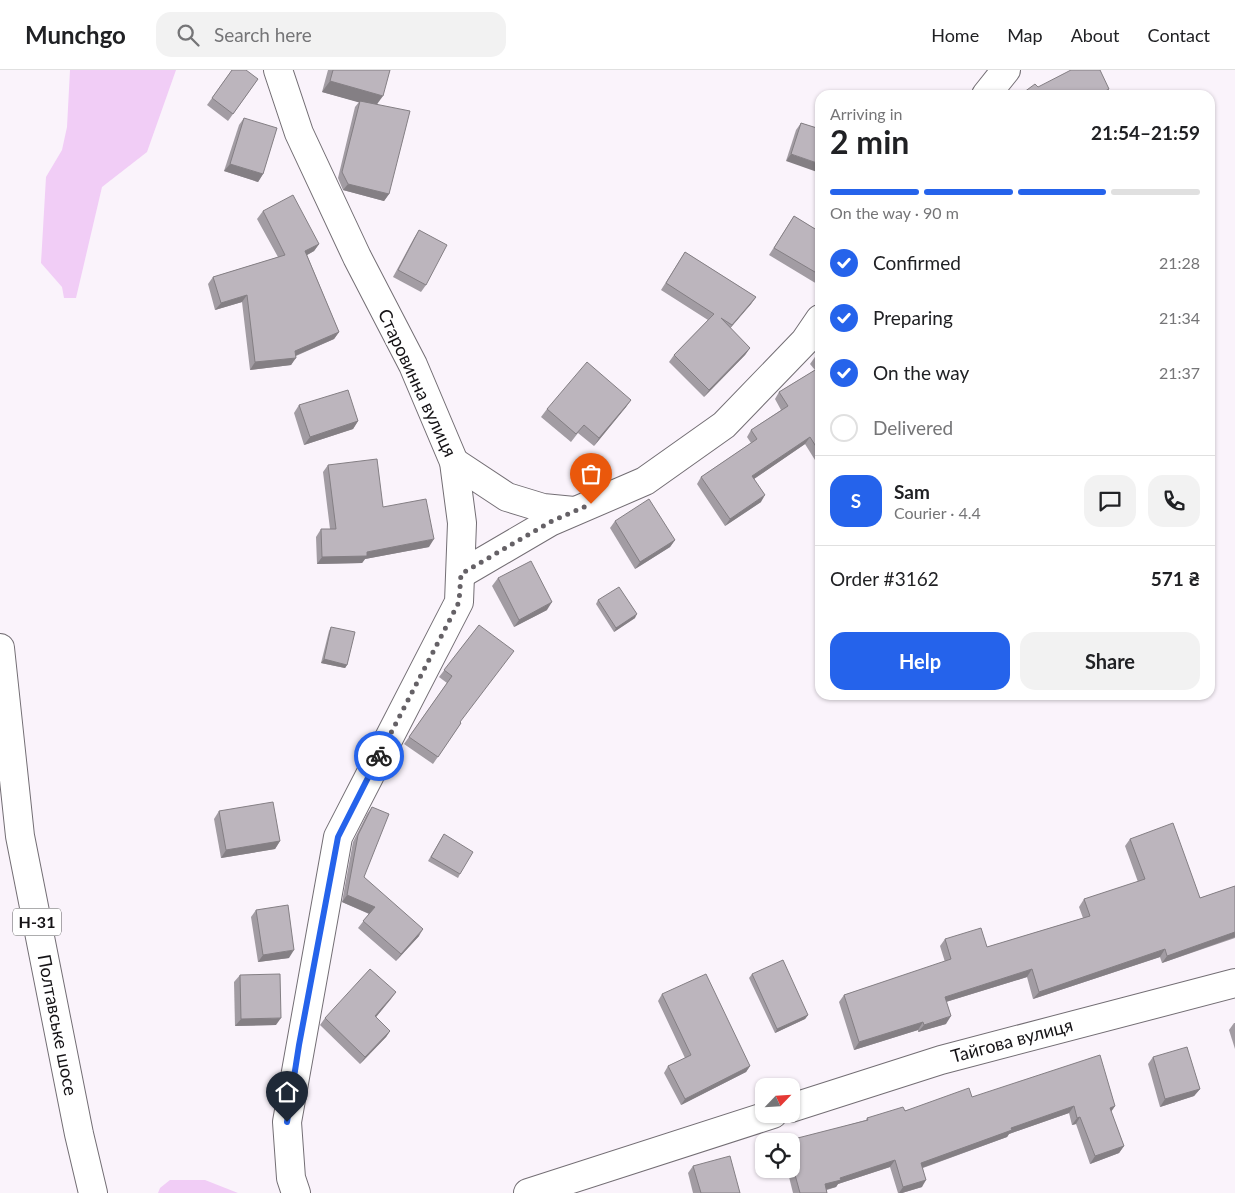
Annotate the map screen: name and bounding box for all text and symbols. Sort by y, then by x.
search box [156,12,506,57]
text: Munchgo [25,20,126,49]
icon: search [174,21,202,49]
text: Search here [214,23,312,46]
text: Home [931,24,979,46]
text: Map [1007,24,1043,46]
text: About [1071,24,1120,46]
text: Contact [1148,24,1210,46]
text: Arriving in [830,104,903,123]
text: 21:54–21:59 [1091,121,1200,144]
text: 2 min [830,122,909,161]
text: On the way · 90 m [830,203,959,222]
icon: check [830,249,858,277]
text: Confirmed [873,251,961,274]
text: 21:28 [1159,253,1200,272]
icon: check [830,304,858,332]
street label: Старовинна вулиця [374,305,462,460]
text: Preparing [873,306,953,329]
text: 21:34 [1159,308,1200,327]
icon: check [830,359,858,387]
text: On the way [873,361,969,384]
text: 21:37 [1159,363,1200,382]
text: Delivered [873,416,953,439]
pin [570,453,612,504]
icon: bag [577,460,605,488]
button: chat [1084,475,1136,527]
button: phone [1148,475,1200,527]
text: Sam [894,480,930,503]
text: S [851,489,861,512]
text: Courier · 4.4 [894,503,981,522]
text: Order #3162 [830,567,939,590]
text: 571 ₴ [1151,567,1200,590]
button: Help [830,632,1010,690]
button: Share [1020,632,1200,690]
courier [354,731,404,781]
icon: bike [365,742,393,770]
road number: Н-31 [13,909,61,936]
street label: Полтавське шосе [33,952,82,1097]
street label: Тайгова вулиця [948,1013,1075,1067]
pin [266,1071,308,1122]
icon: home [273,1078,301,1106]
north arrow [755,1078,800,1122]
map controls [755,1078,800,1178]
button: locate [755,1133,800,1178]

